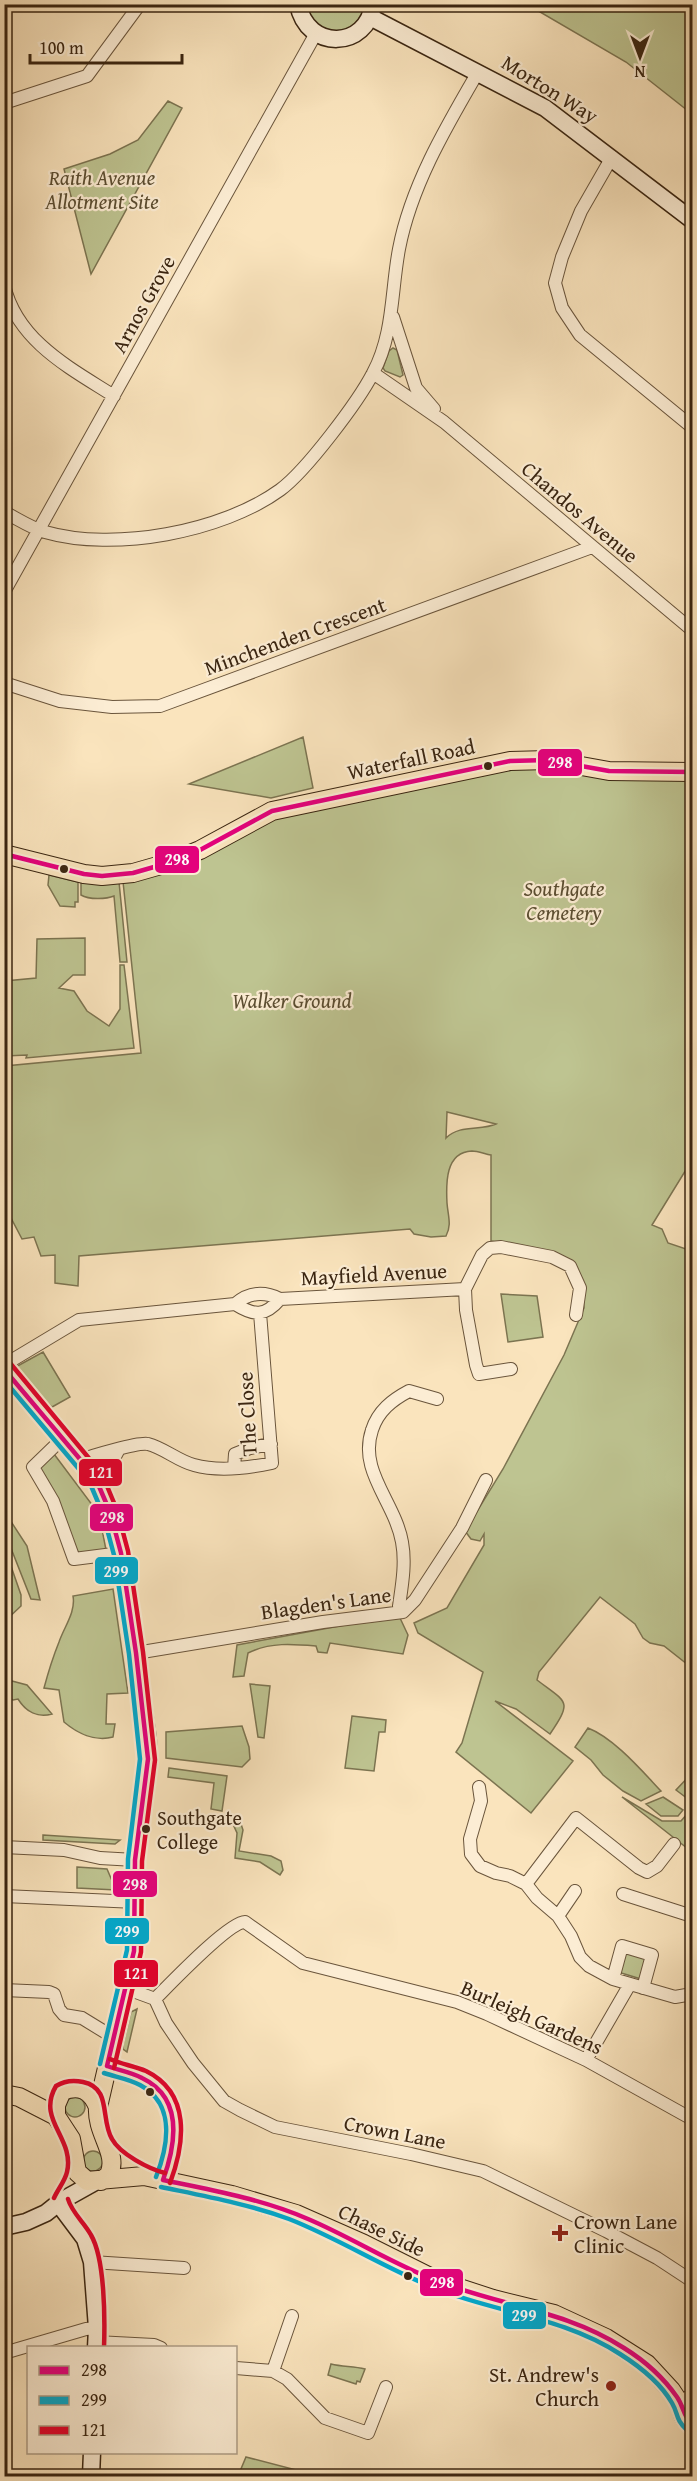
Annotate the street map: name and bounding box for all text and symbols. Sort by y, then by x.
scale bar [30,27,182,65]
north arrow [610,27,670,87]
text: 100 m [39,34,84,61]
street label: Morton Way [496,47,605,131]
text: N [634,60,645,84]
park label: Raith Avenue Allotment Site [44,162,159,217]
street label: Arnos Grove [103,249,183,359]
street label: Chandos Avenue [515,454,645,570]
street label: Minchenden Crescent [200,589,391,683]
street label: Waterfall Road [344,730,479,788]
line badge: 298 [537,748,583,777]
text: 298 [548,750,572,774]
unlabelled marker [482,760,494,772]
line badge: 298 [154,845,200,874]
text: 298 [165,847,189,871]
unlabelled marker [58,863,70,875]
park label: Southgate Cemetery [524,873,604,928]
park label: Walker Ground [232,985,352,1016]
street label: Mayfield Avenue [300,1255,448,1293]
street label: The Close [229,1371,265,1457]
line badge: 121 [78,1458,123,1487]
text: 121 [89,1460,113,1484]
line badge: 298 [89,1503,134,1532]
text: 298 [100,1505,124,1529]
line badge: 299 [94,1556,139,1585]
text: 299 [104,1559,128,1583]
street label: Blagden's Lane [259,1579,393,1627]
place label: Southgate College [157,1803,242,1856]
marker: Southgate College [140,1823,152,1835]
line badge: 298 [112,1870,158,1898]
text: 298 [123,1872,147,1896]
line badge: 299 [104,1917,150,1945]
text: 299 [115,1919,139,1943]
line badge: 121 [113,1959,159,1988]
text: 121 [124,1961,148,1985]
street label: Burleigh Gardens [456,1972,608,2062]
unlabelled marker [144,2086,156,2098]
street label: Crown Lane [341,2107,449,2157]
street label: Chase Side [333,2196,431,2264]
place label: Crown Lane Clinic [574,2206,677,2261]
marker: Crown Lane Clinic [551,2224,569,2242]
line badge: 298 [419,2268,464,2297]
unlabelled marker [402,2270,414,2282]
text: 298 [430,2270,454,2294]
line badge: 299 [502,2301,547,2330]
text: 299 [512,2303,536,2327]
legend [27,2346,237,2454]
text: 298 [81,2356,107,2383]
place label: St. Andrew's Church [489,2359,599,2414]
marker: St. Andrew's Church [604,2379,618,2393]
text: 299 [81,2386,107,2413]
text: 121 [81,2416,107,2443]

